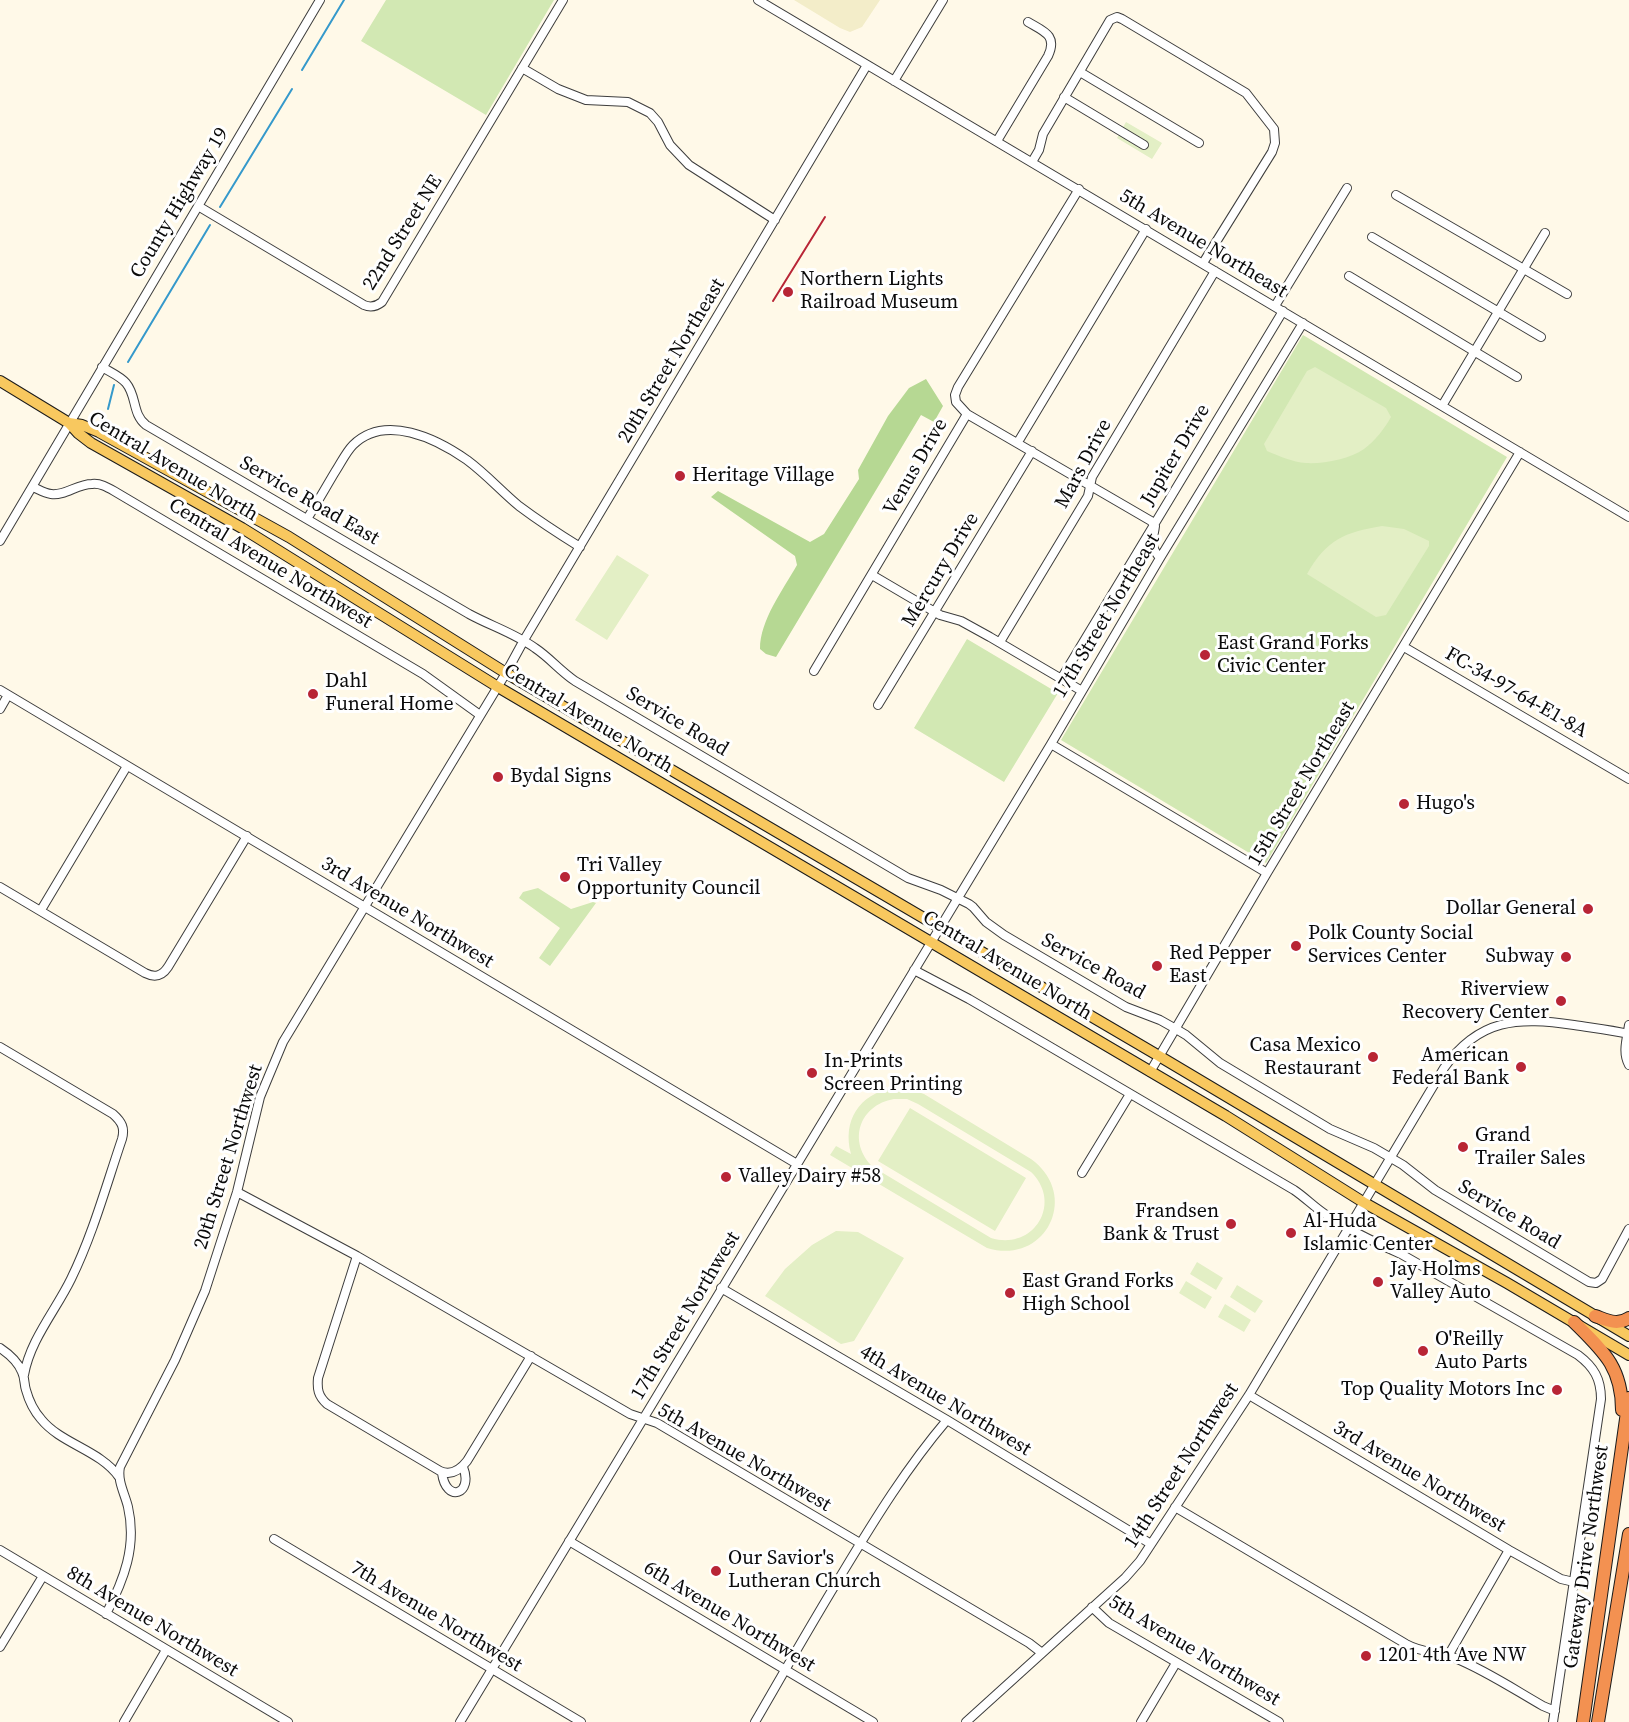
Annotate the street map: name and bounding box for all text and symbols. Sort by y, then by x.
street label: County Highway 19 [126,123,234,283]
street label: 22nd Street NE [358,171,448,295]
street label: 5th Avenue Northeast [1115,184,1291,304]
place label: Northern Lights Railroad Museum [800,268,958,315]
street label: 20th Street Northeast [613,274,731,448]
marker: Northern Lights Railroad Museum [781,285,795,299]
street label: Jupiter Drive [1136,400,1216,510]
street label: Central Avenue North [84,407,262,527]
street label: Venus Drive [879,414,953,520]
street label: Mars Drive [1051,415,1117,513]
street label: Service Road East [235,451,383,551]
place label: Heritage Village [692,464,834,488]
marker: Heritage Village [673,469,687,483]
street label: Central Avenue Northwest [164,494,376,634]
street label: Mercury Drive [897,508,985,632]
street label: 17th Street Northeast [1048,529,1166,703]
place label: East Grand Forks Civic Center [1217,632,1369,679]
street label: FC-34-97-64-E1-8A [1440,642,1592,744]
marker: East Grand Forks Civic Center [1198,648,1212,662]
street label: Central Avenue North [499,659,677,779]
place label: Dahl Funeral Home [325,670,454,717]
street label: Service Road [621,682,733,762]
marker: Dahl Funeral Home [306,687,320,701]
street label: 15th Street Northeast [1243,697,1361,871]
place label: Bydal Signs [510,765,612,789]
marker: Bydal Signs [491,770,505,784]
place label: Hugo's [1416,792,1475,816]
marker: Hugo's [1397,797,1411,811]
street label: 3rd Avenue Northwest [316,852,498,974]
place label: Tri Valley Opportunity Council [577,854,761,901]
marker: Tri Valley Opportunity Council [558,870,572,884]
place label: Dollar General [1446,897,1576,921]
marker: Dollar General [1581,902,1595,916]
street label: Central Avenue North [918,906,1096,1026]
place label: Polk County Social Services Center [1308,922,1473,969]
street label: Service Road [1037,929,1149,1005]
marker: Polk County Social Services Center [1289,939,1303,953]
place label: Red Pepper East [1169,942,1271,989]
place label: Subway [1486,945,1554,969]
marker: Subway [1559,950,1573,964]
marker: Red Pepper East [1150,959,1164,973]
place label: Riverview Recovery Center [1402,978,1549,1025]
marker: Riverview Recovery Center [1554,994,1568,1008]
place label: Casa Mexico Restaurant [1250,1034,1361,1081]
place label: American Federal Bank [1392,1044,1509,1091]
place label: In-Prints Screen Printing [824,1050,962,1097]
marker: Casa Mexico Restaurant [1366,1050,1380,1064]
marker: American Federal Bank [1514,1060,1528,1074]
street label: 20th Street Northwest [189,1062,269,1252]
marker: In-Prints Screen Printing [805,1066,819,1080]
place label: Grand Trailer Sales [1475,1124,1585,1171]
marker: Grand Trailer Sales [1456,1140,1470,1154]
place label: Valley Dairy #58 [738,1165,881,1189]
marker: Valley Dairy #58 [719,1170,733,1184]
street label: Service Road [1453,1175,1565,1255]
place label: Frandsen Bank & Trust [1103,1200,1219,1247]
place label: Al-Huda Islamic Center [1303,1210,1433,1257]
marker: Frandsen Bank & Trust [1224,1217,1238,1231]
marker: Al-Huda Islamic Center [1284,1226,1298,1240]
street label: 17th Street Northwest [626,1228,746,1404]
place label: Jay Holms Valley Auto [1390,1258,1491,1305]
place label: East Grand Forks High School [1022,1270,1174,1317]
marker: Jay Holms Valley Auto [1371,1275,1385,1289]
marker: East Grand Forks High School [1003,1286,1017,1300]
place label: O'Reilly Auto Parts [1435,1328,1528,1375]
street label: 4th Avenue Northwest [855,1340,1035,1462]
marker: O'Reilly Auto Parts [1416,1344,1430,1358]
place label: Top Quality Motors Inc [1341,1378,1545,1402]
street label: 14th Street Northwest [1120,1379,1244,1553]
marker: Top Quality Motors Inc [1550,1383,1564,1397]
street label: 5th Avenue Northwest [653,1399,835,1517]
street label: 3rd Avenue Northwest [1328,1416,1510,1538]
street label: Gateway Drive Northwest [1559,1444,1615,1670]
place label: Our Savior's Lutheran Church [728,1547,881,1594]
street label: 7th Avenue Northwest [346,1556,526,1678]
street label: 6th Avenue Northwest [639,1556,819,1678]
street label: 8th Avenue Northwest [62,1561,242,1683]
marker: Our Savior's Lutheran Church [709,1564,723,1578]
street label: 5th Avenue Northwest [1104,1590,1284,1712]
place label: 1201 4th Ave NW [1378,1644,1526,1668]
marker: 1201 4th Ave NW [1359,1649,1373,1663]

